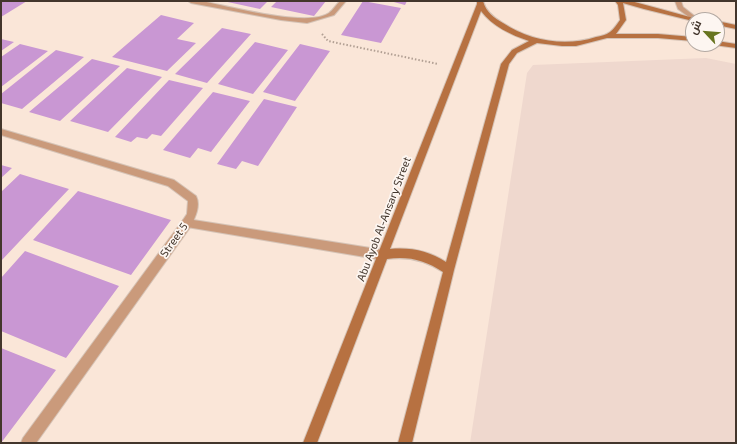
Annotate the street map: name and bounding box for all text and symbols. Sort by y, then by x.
north arrow [685,12,725,52]
text: ش [686,18,704,36]
street label: Abu Ayob Al-Ansary Street [354,155,414,283]
street label: Street 5 [157,220,191,260]

